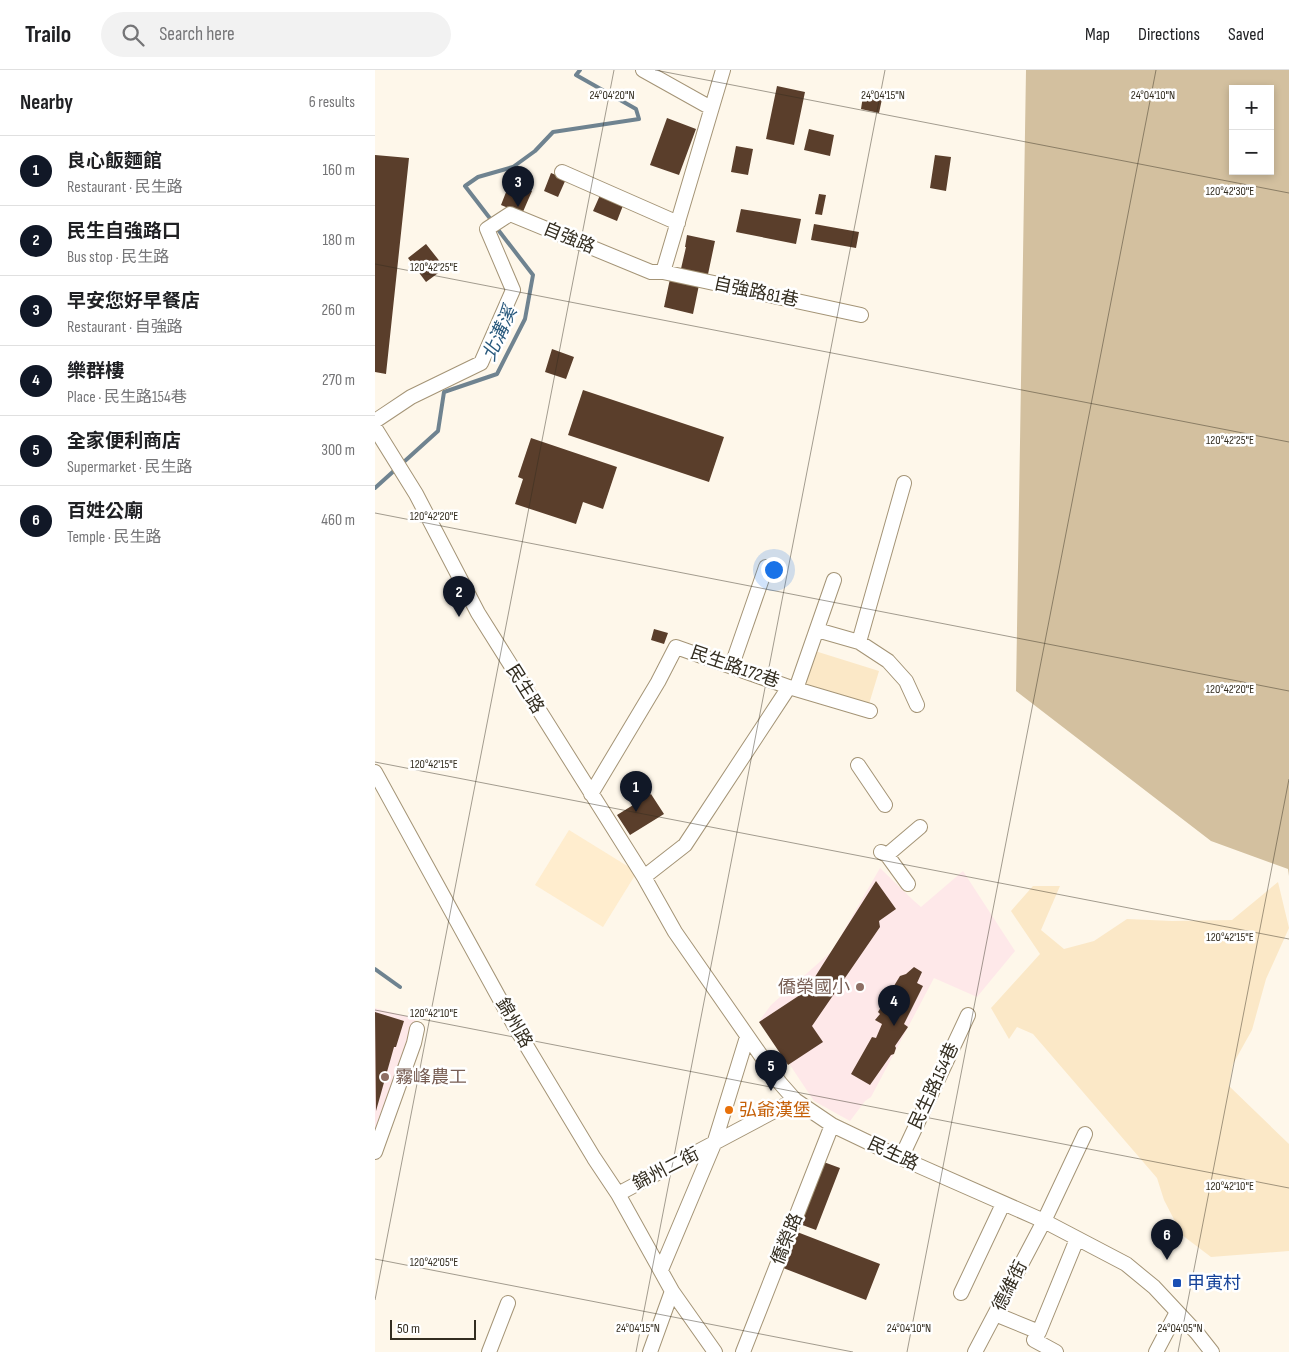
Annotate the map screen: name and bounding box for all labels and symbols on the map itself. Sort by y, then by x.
text: 24°04'20"N [589,88,635,103]
text: 24°04'15"N [861,88,905,103]
text: 24°04'10"N [1131,88,1175,103]
pin: 3 [502,166,534,207]
text: 120°42'30"E [1206,184,1254,199]
street label: 自強路 [540,218,598,258]
text: 120°42'25"E [410,260,458,275]
street label: 自強路81巷 [712,273,800,311]
water label: 北溝溪 [478,301,523,365]
text: 120°42'25"E [1206,433,1254,448]
text: 120°42'20"E [410,509,458,524]
your location [761,557,787,583]
pin: 2 [443,576,475,617]
street label: 民生路172巷 [688,642,782,692]
street label: 民生路 [502,661,548,717]
text: 120°42'20"E [1206,682,1254,697]
text: 120°42'15"E [410,757,458,772]
pin: 1 [620,771,652,812]
text: 120°42'15"E [1206,930,1254,945]
place label: 僑榮國小 [778,977,850,998]
marker: 僑榮國小 [854,981,866,993]
pin: 4 [878,985,910,1026]
street label: 錦州路 [491,994,537,1052]
text: 120°42'10"E [410,1006,458,1021]
street label: 民生路154巷 [905,1039,963,1133]
pin: 5 [755,1050,787,1091]
place label: 霧峰農工 [395,1067,467,1088]
marker: 霧峰農工 [379,1071,391,1083]
place label: 弘爺漢堡 [739,1100,811,1121]
marker: 弘爺漢堡 [723,1104,735,1116]
street label: 民生路 [864,1133,922,1175]
street label: 錦州二街 [629,1143,703,1195]
text: 120°42'10"E [1206,1179,1254,1194]
street label: 僑榮路 [767,1210,807,1268]
pin: 6 [1151,1219,1183,1260]
text: 120°42'05"E [410,1255,458,1270]
street label: 德維街 [988,1257,1032,1315]
place label: 甲寅村 [1187,1273,1241,1294]
marker: 甲寅村 [1171,1277,1183,1289]
scale bar [390,1317,476,1340]
text: 24°04'15"N [616,1321,660,1336]
text: 24°04'10"N [887,1321,931,1336]
text: 24°04'05"N [1157,1321,1203,1336]

